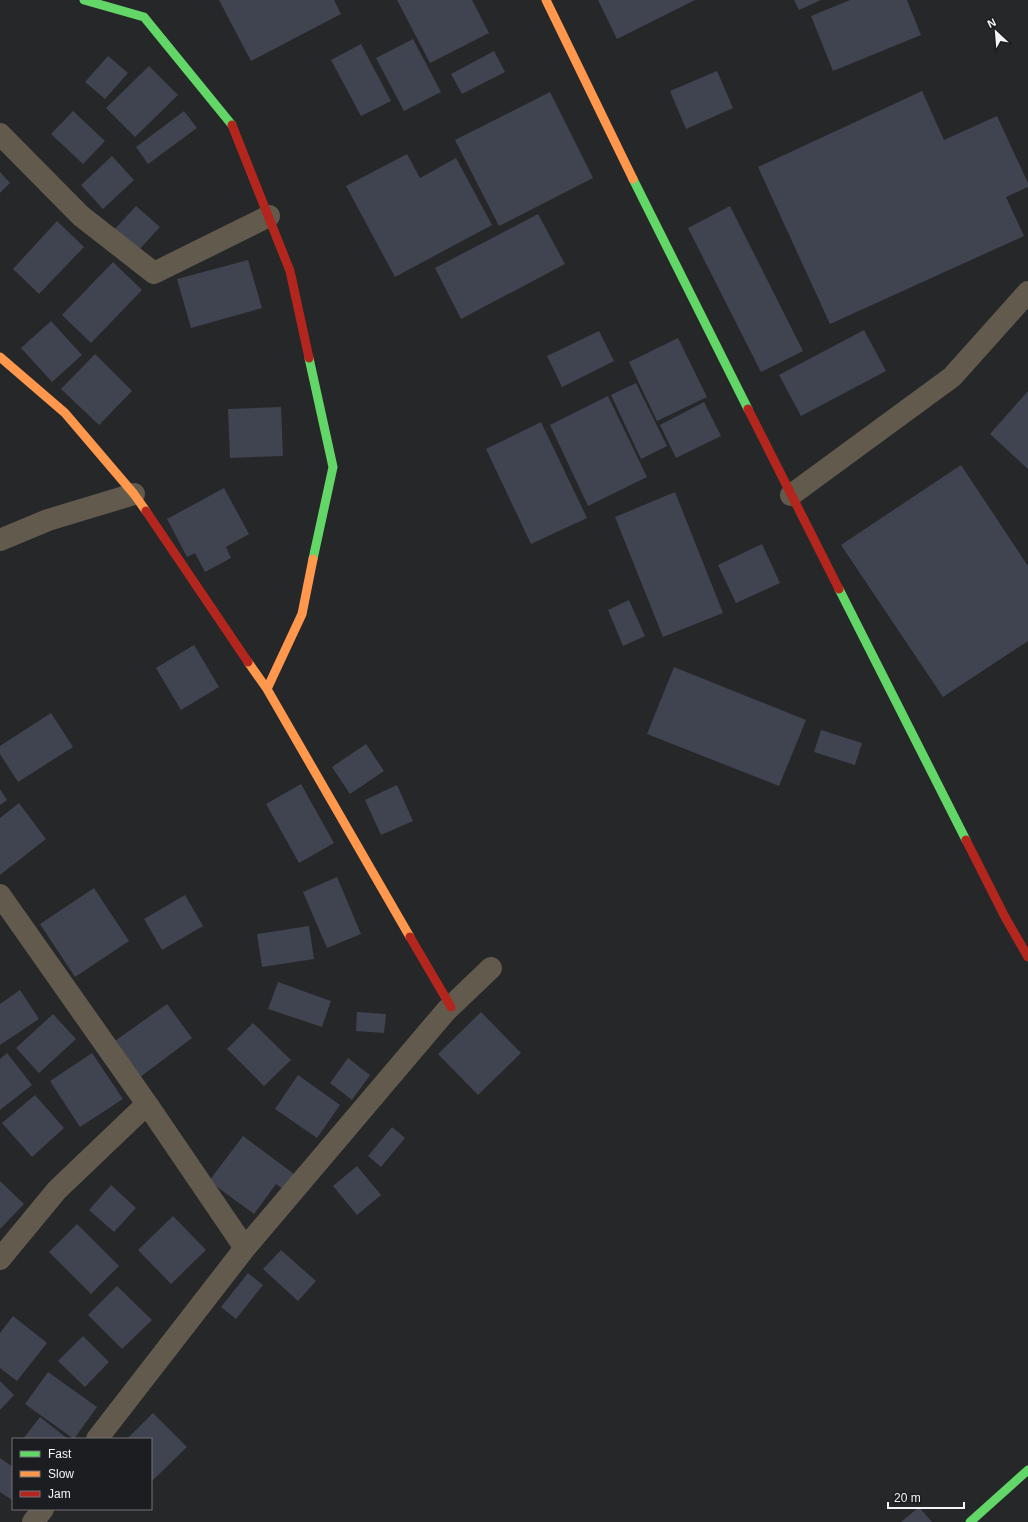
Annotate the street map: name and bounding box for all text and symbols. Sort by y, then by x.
north arrow [976,12,1016,52]
text: N [985,16,998,30]
legend [12,1438,152,1510]
text: Fast [48,1447,72,1461]
text: Slow [48,1467,74,1481]
scale bar [888,1484,964,1510]
text: Jam [48,1487,71,1501]
text: 20 m [894,1491,921,1505]

